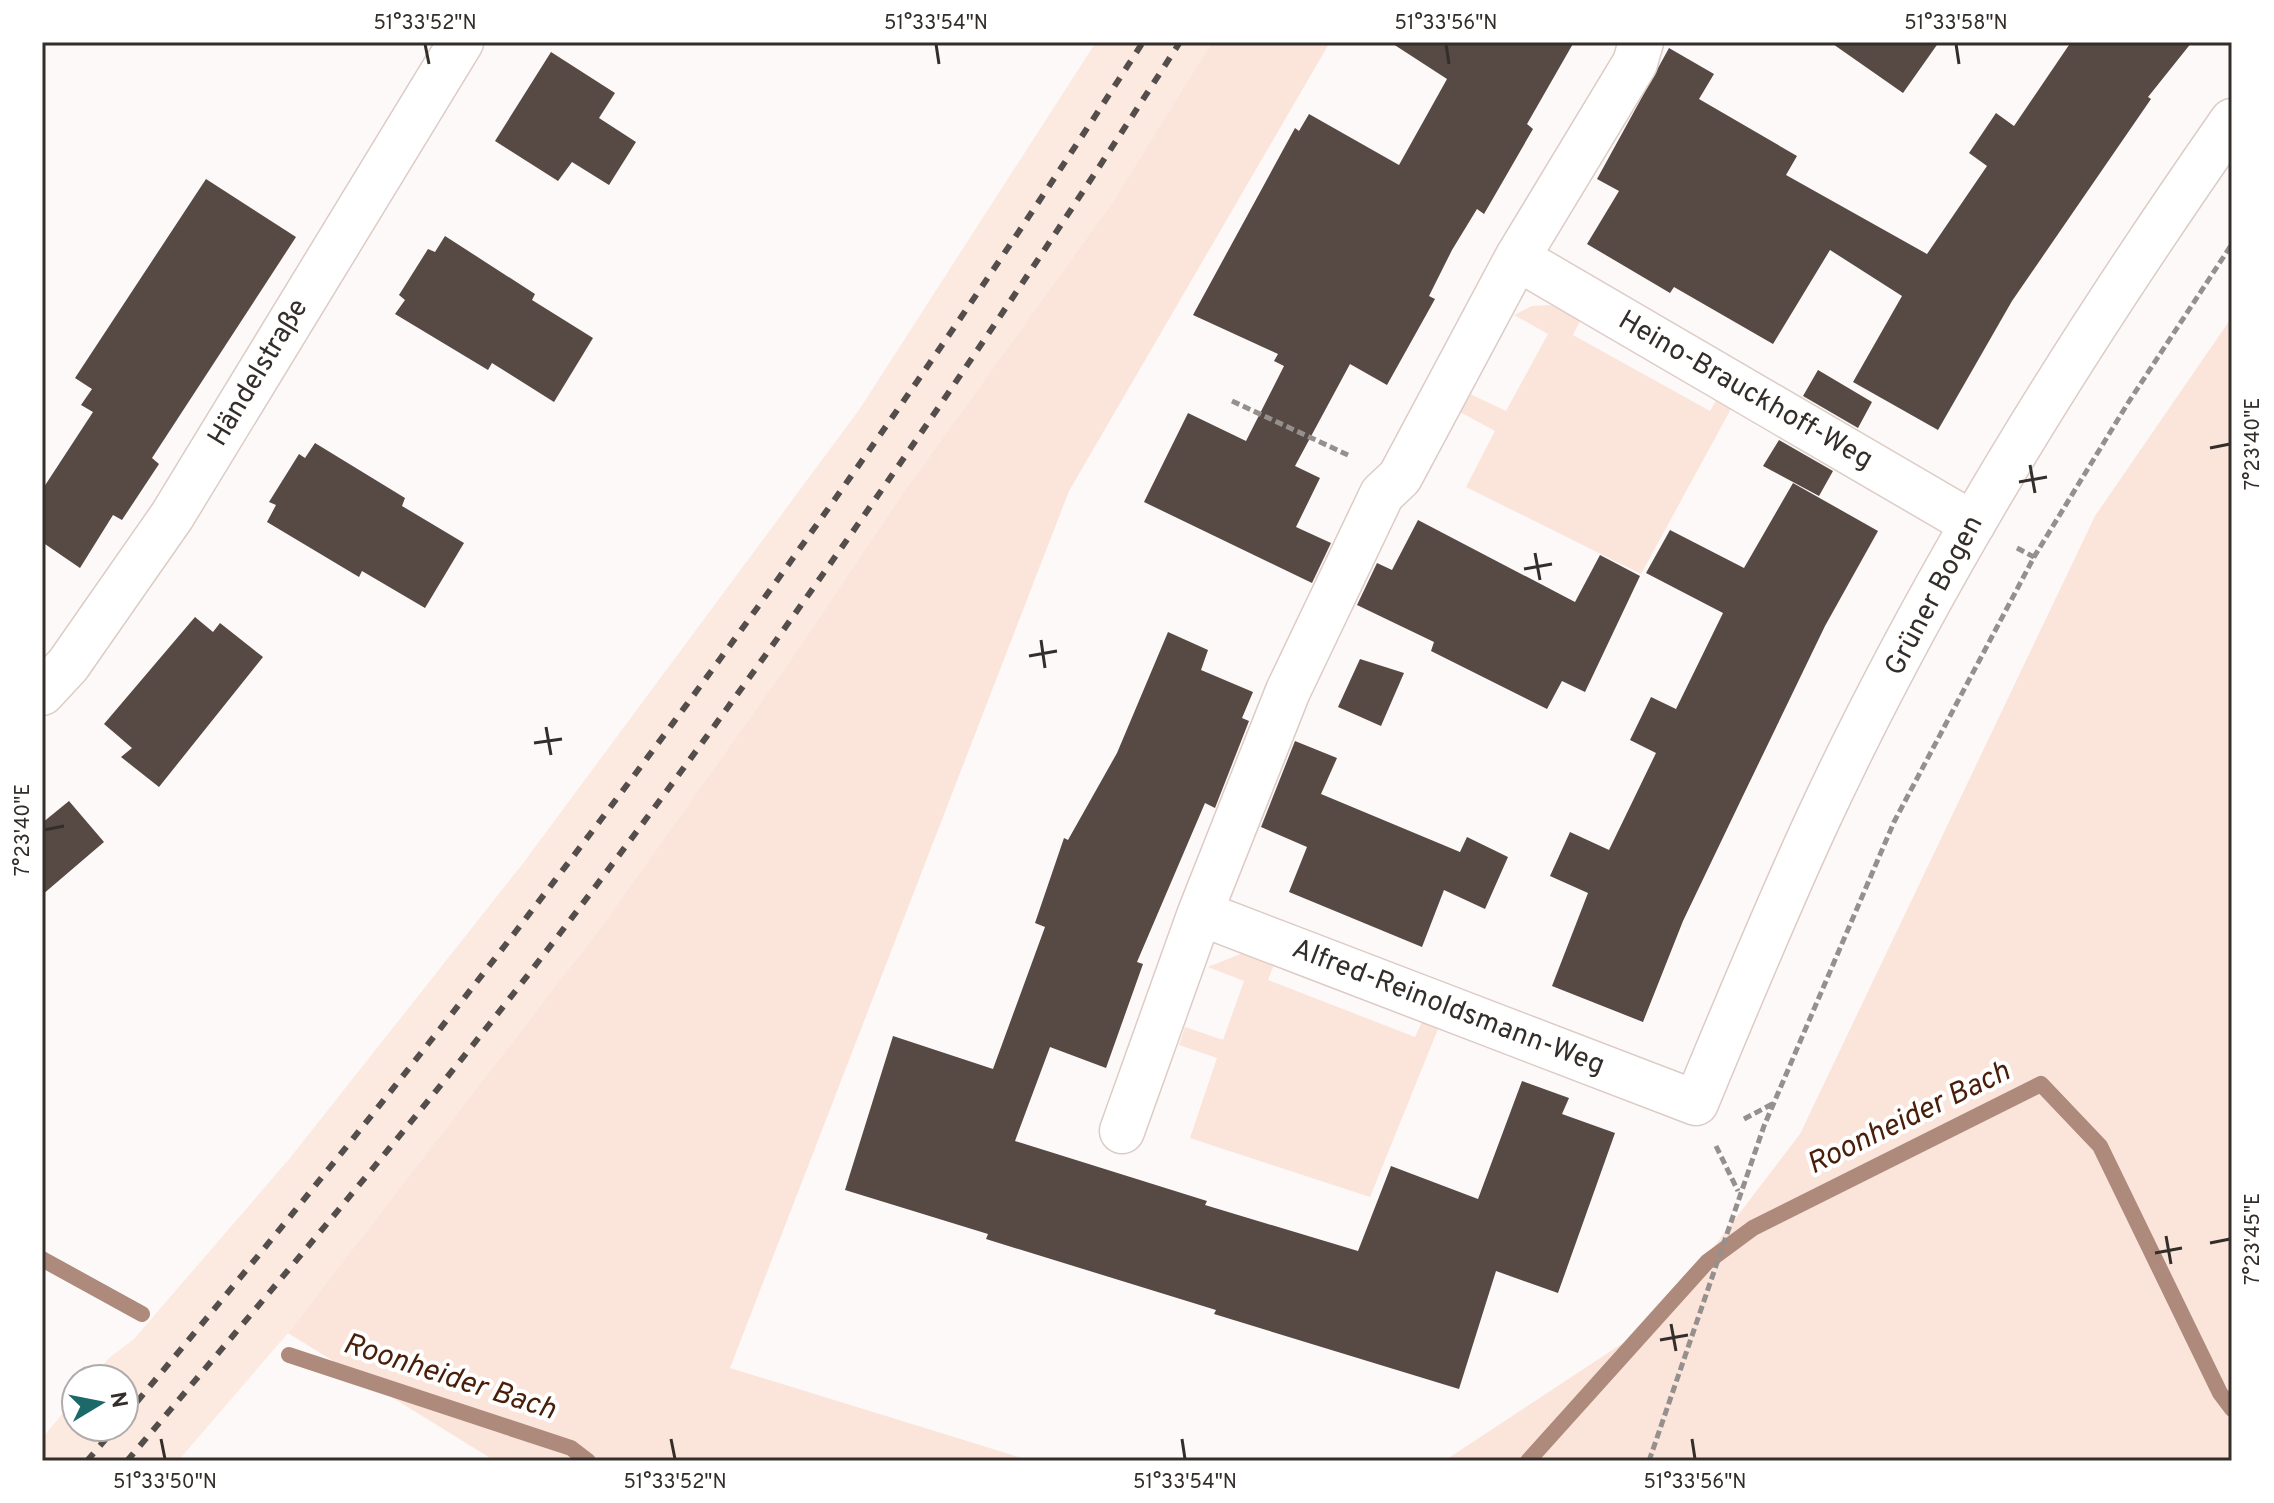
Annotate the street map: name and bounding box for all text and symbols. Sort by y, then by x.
text: 51°33'52"N [373,11,477,37]
text: 51°33'54"N [884,11,988,37]
text: 51°33'56"N [1395,11,1498,37]
text: 51°33'58"N [1904,11,2008,37]
street label: Händelstraße [201,293,317,453]
street label: Heino-Brauckhoff-Weg [1611,303,1879,479]
text: 7°23'40"E [2241,398,2267,490]
street label: Grüner Bogen [1878,510,1992,682]
text: 7°23'40"E [11,784,37,876]
street label: Alfred-Reinoldsmann-Weg [1287,932,1609,1084]
water label: Roonheider Bach [1801,1054,2017,1184]
text: 7°23'45"E [2241,1193,2267,1285]
water label: Roonheider Bach [338,1326,560,1430]
north arrow [60,1363,140,1443]
text: N [103,1390,132,1410]
text: 51°33'50"N [113,1470,217,1496]
text: 51°33'52"N [623,1470,727,1496]
text: 51°33'54"N [1133,1470,1237,1496]
text: 51°33'56"N [1644,1470,1747,1496]

